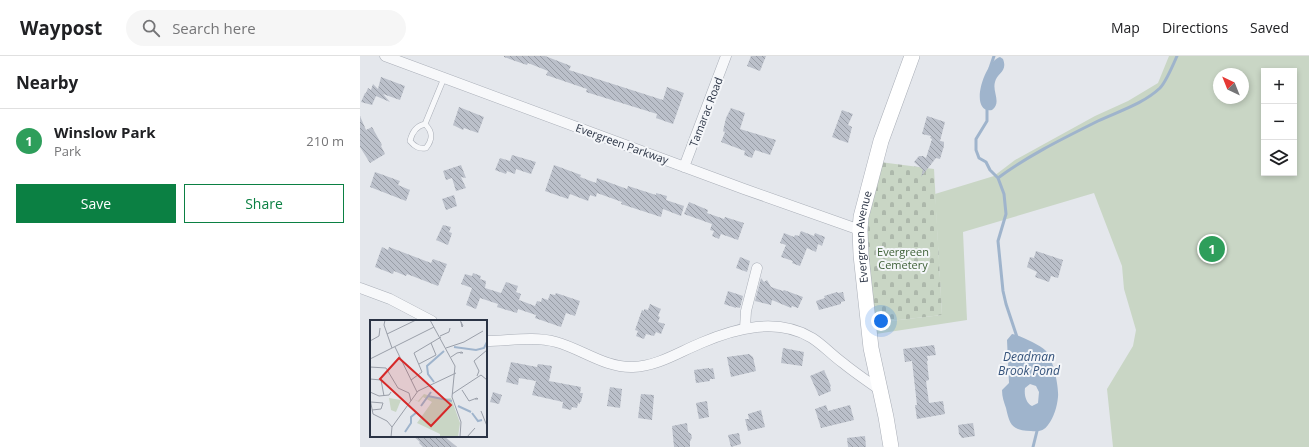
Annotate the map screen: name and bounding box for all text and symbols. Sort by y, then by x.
search box [126,10,406,46]
text: Waypost [20,15,102,41]
icon: search [140,17,162,39]
text: Search here [172,18,256,38]
text: Map [1111,18,1140,37]
text: Directions [1162,18,1228,37]
text: Saved [1250,18,1289,37]
north arrow [1213,68,1249,104]
map controls [1261,68,1297,176]
button: + [1261,68,1297,104]
text: Nearby [16,71,78,94]
street label: Tamarac Road [685,75,726,149]
button: − [1261,104,1297,140]
street label: Evergreen Parkway [574,120,671,167]
text: Winslow Park [54,122,156,142]
text: 1 [25,132,33,150]
text: 210 m [306,132,344,150]
button: layers [1261,140,1297,176]
text: Park [54,142,81,160]
button: Save [16,184,176,223]
button: Share [184,184,344,223]
street label: Evergreen Avenue [852,189,875,284]
pin: 1 [1199,234,1225,264]
park label: Evergreen Cemetery [877,244,929,272]
your location [871,311,891,331]
inset map [370,320,487,437]
water label: Deadman Brook Pond [998,348,1061,379]

